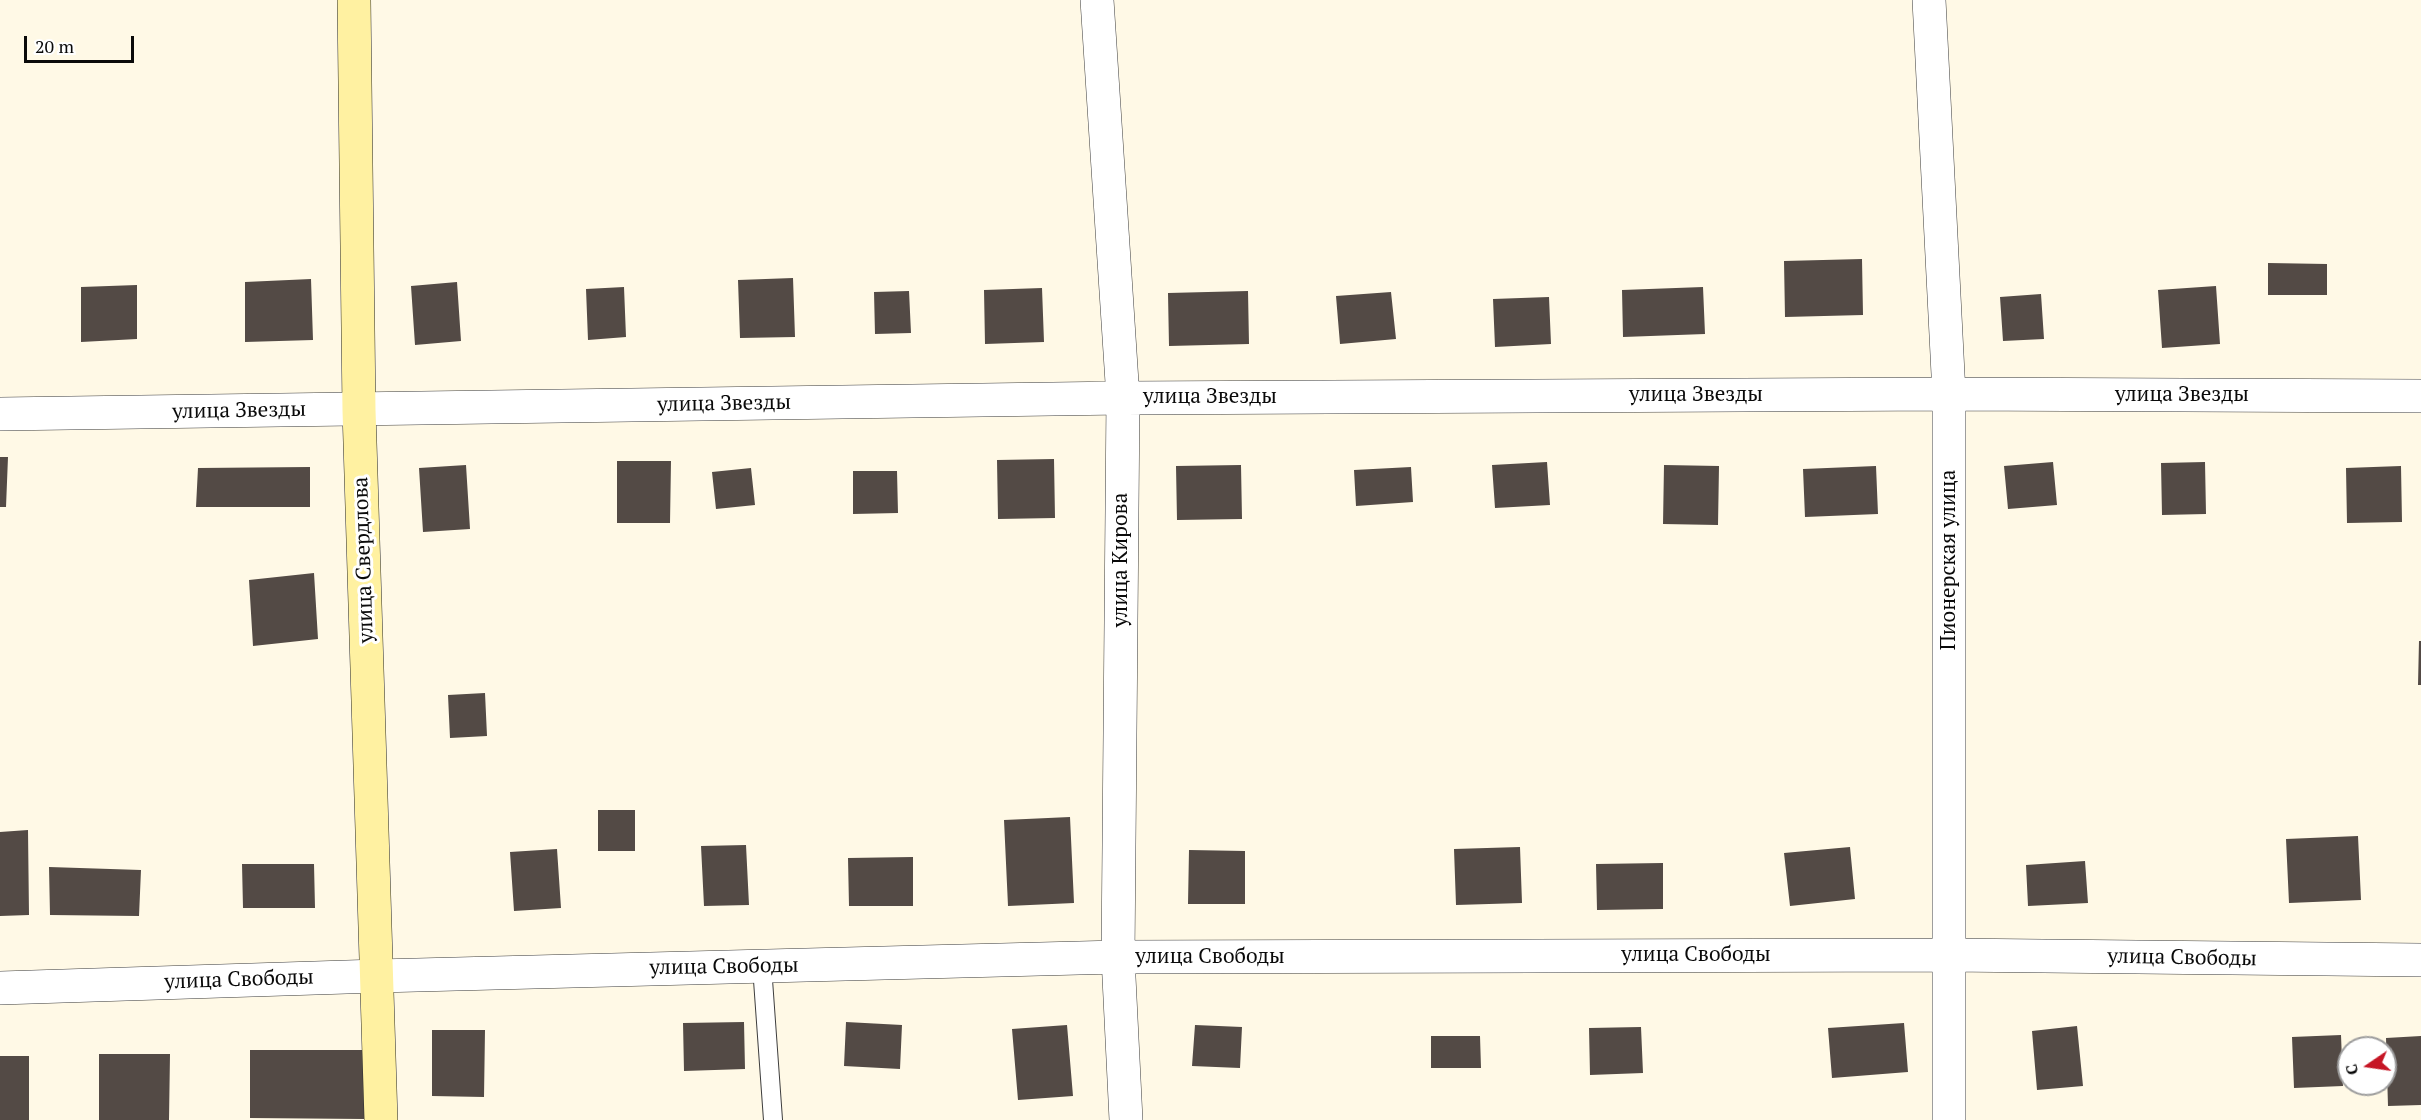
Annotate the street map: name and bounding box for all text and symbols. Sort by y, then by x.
scale bar [27,24,136,62]
text: 20 m [35,34,74,58]
street label: улица Звезды [1629,382,1763,408]
street label: улица Звезды [2115,382,2249,408]
street label: улица Звезды [1143,384,1277,410]
street label: улица Звезды [657,390,791,418]
street label: улица Звезды [172,397,306,425]
street label: Пионерская улица [1936,470,1962,650]
street label: улица Свердлова [349,476,379,644]
street label: улица Кирова [1108,493,1134,627]
street label: улица Свободы [1621,942,1771,968]
street label: улица Свободы [1135,944,1285,970]
street label: улица Свободы [2107,944,2257,972]
street label: улица Свободы [649,953,799,981]
street label: улица Свободы [164,965,314,995]
north arrow [2337,1036,2397,1096]
text: С [2340,1062,2363,1077]

